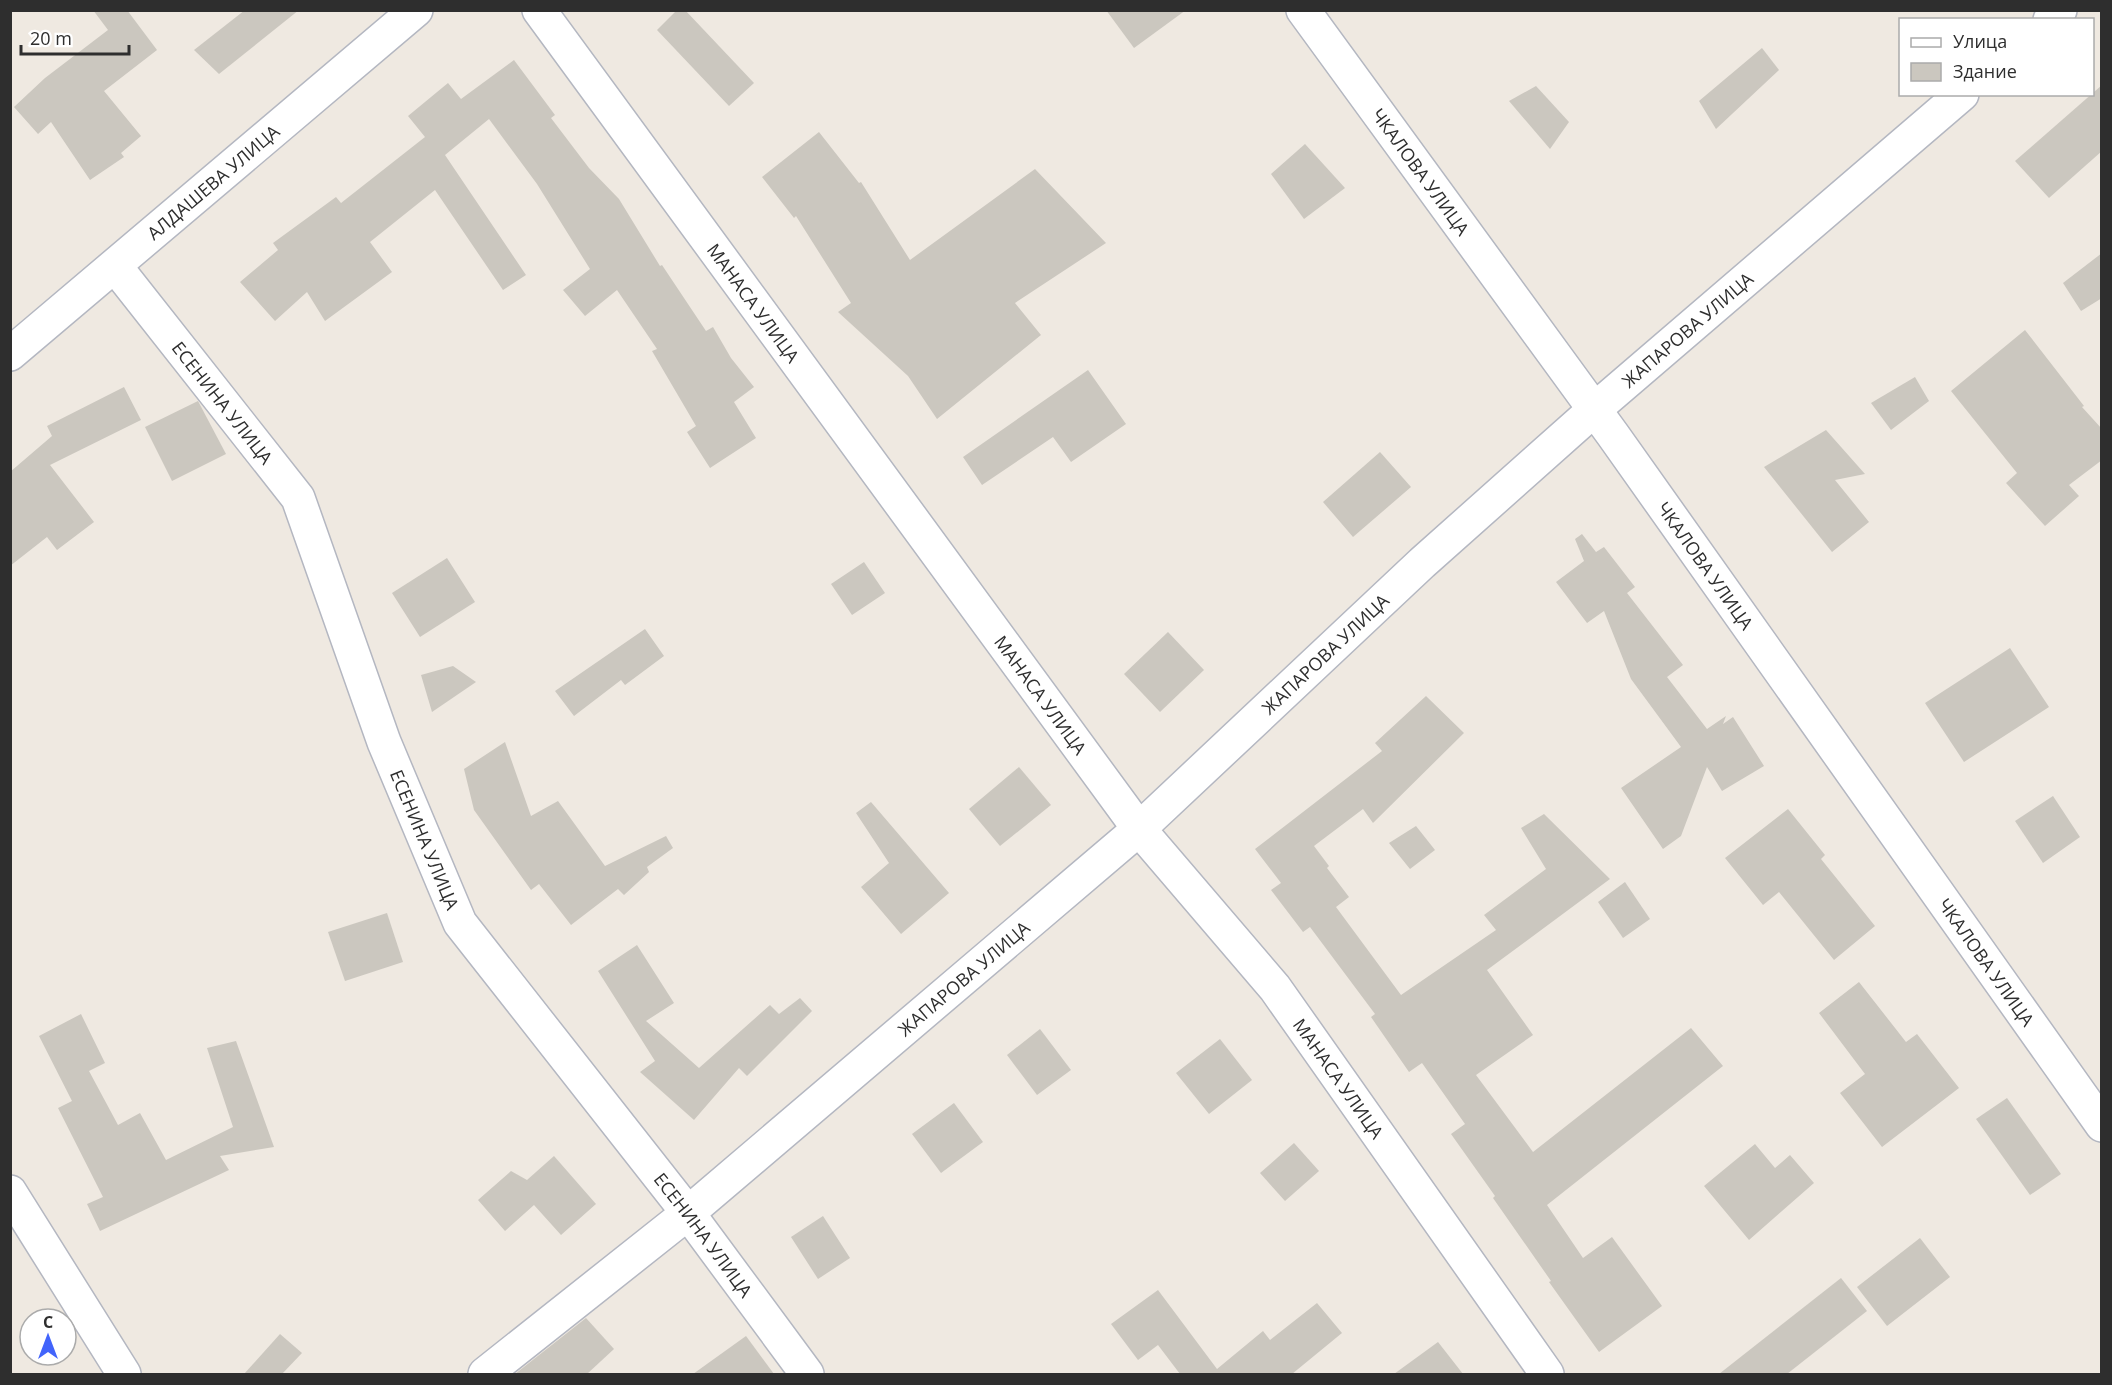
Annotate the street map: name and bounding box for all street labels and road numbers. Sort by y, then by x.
street label: ЧКАЛОВА УЛИЦА [1367,103,1476,240]
street label: АЛДАШЕВА УЛИЦА [142,119,285,245]
street label: МАНАСА УЛИЦА [702,239,805,368]
street label: ЖАПАРОВА УЛИЦА [1617,266,1758,393]
street label: ЕСЕНИНА УЛИЦА [167,336,279,469]
street label: ЧКАЛОВА УЛИЦА [1652,497,1759,635]
street label: ЖАПАРОВА УЛИЦА [1257,588,1394,719]
street label: МАНАСА УЛИЦА [989,631,1093,760]
street label: ЕСЕНИНА УЛИЦА [385,766,465,914]
street label: ЧКАЛОВА УЛИЦА [1933,893,2040,1031]
street label: ЖАПАРОВА УЛИЦА [893,915,1035,1041]
street label: МАНАСА УЛИЦА [1288,1013,1390,1144]
street label: ЕСЕНИНА УЛИЦА [649,1168,758,1302]

